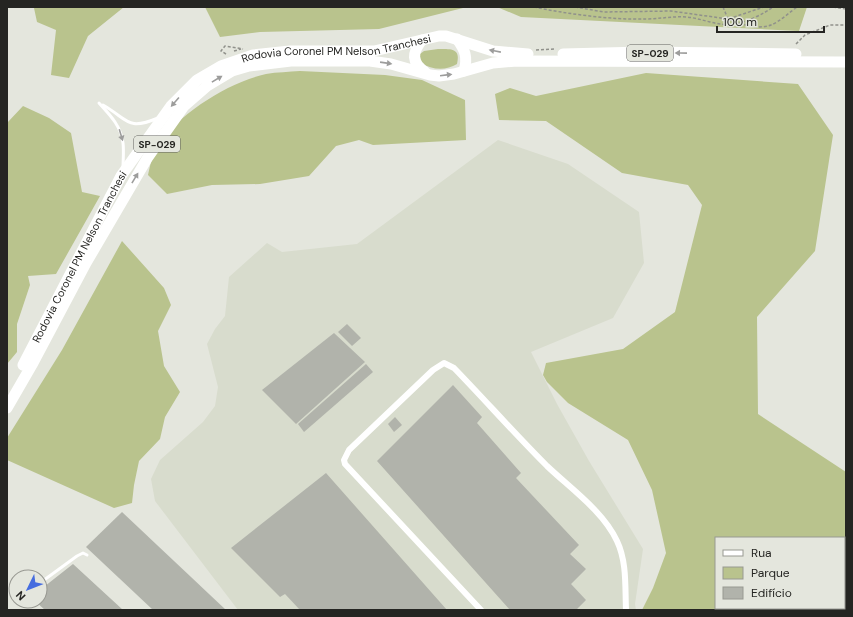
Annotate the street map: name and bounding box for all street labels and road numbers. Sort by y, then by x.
street label: Rodovia Coronel PM Nelson Tranchesi [239,31,432,66]
road number: SP-029 [627,45,673,61]
road number: SP-029 [134,136,180,152]
street label: Rodovia Coronel PM Nelson Tranchesi [29,168,129,345]

